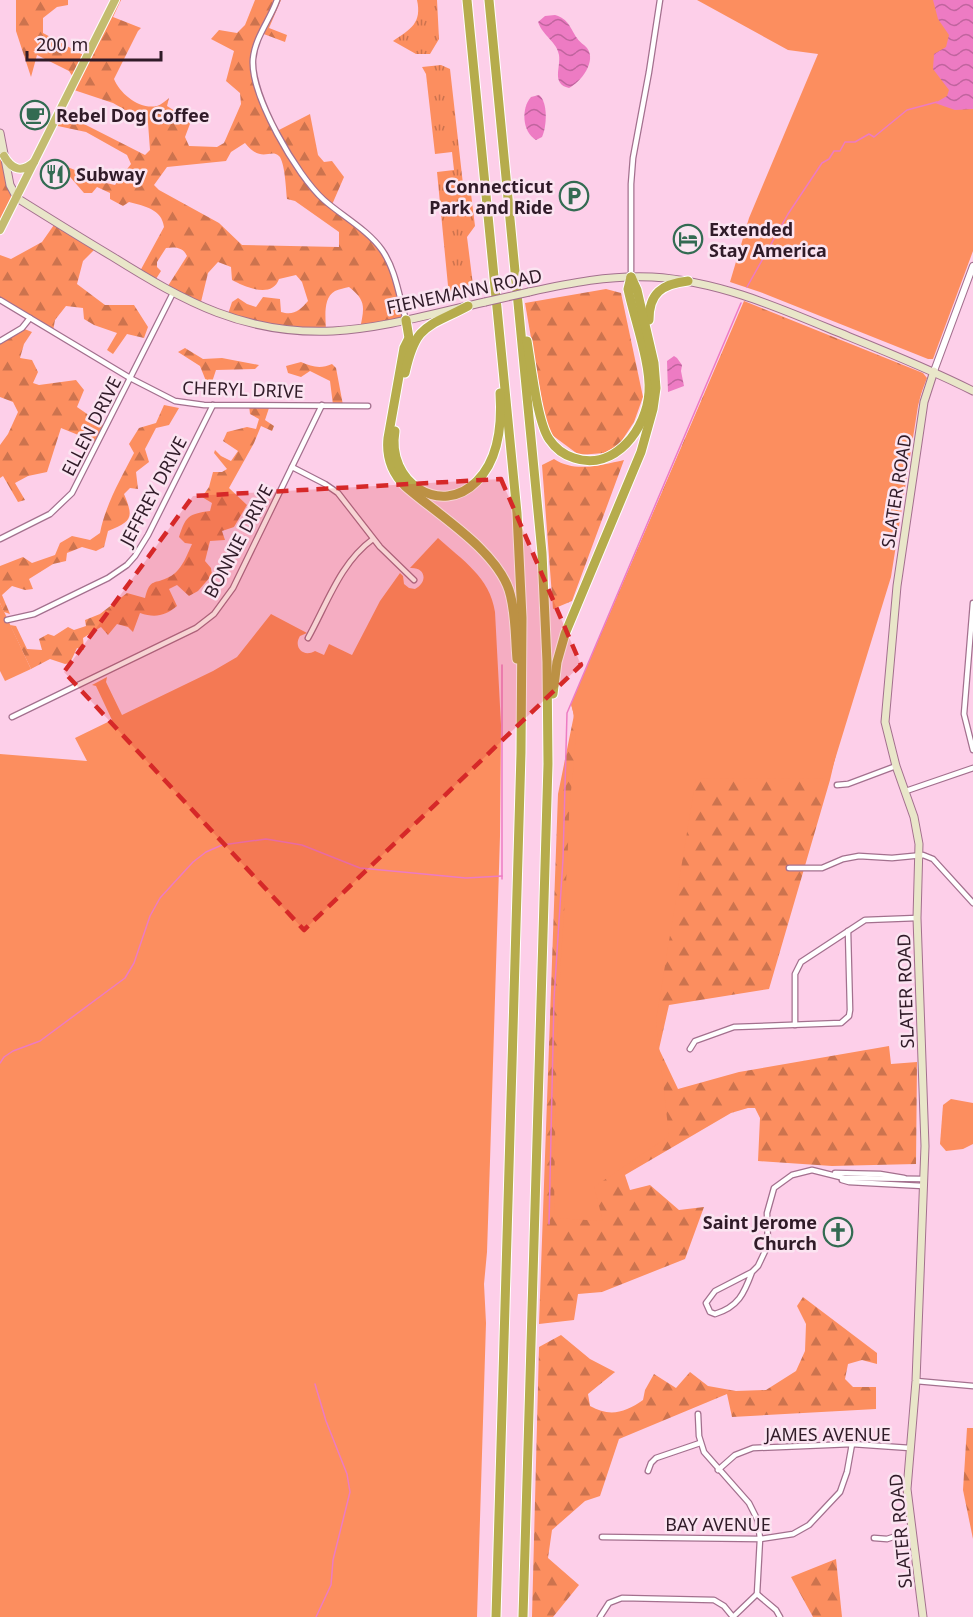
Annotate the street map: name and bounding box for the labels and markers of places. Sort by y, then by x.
cafe icon: Rebel Dog Coffee [19,99,51,131]
place label: Rebel Dog Coffee [56,103,209,127]
restaurant icon: Subway [39,158,71,190]
place label: Subway [76,162,146,186]
place label: Connecticut Park and Ride [429,174,553,219]
parking icon: Connecticut Park and Ride [558,180,590,212]
place label: Extended Stay America [709,217,827,262]
hotel icon: Extended Stay America [672,223,704,255]
place label: Saint Jerome Church [703,1210,817,1255]
church icon: Saint Jerome Church [822,1216,854,1248]

